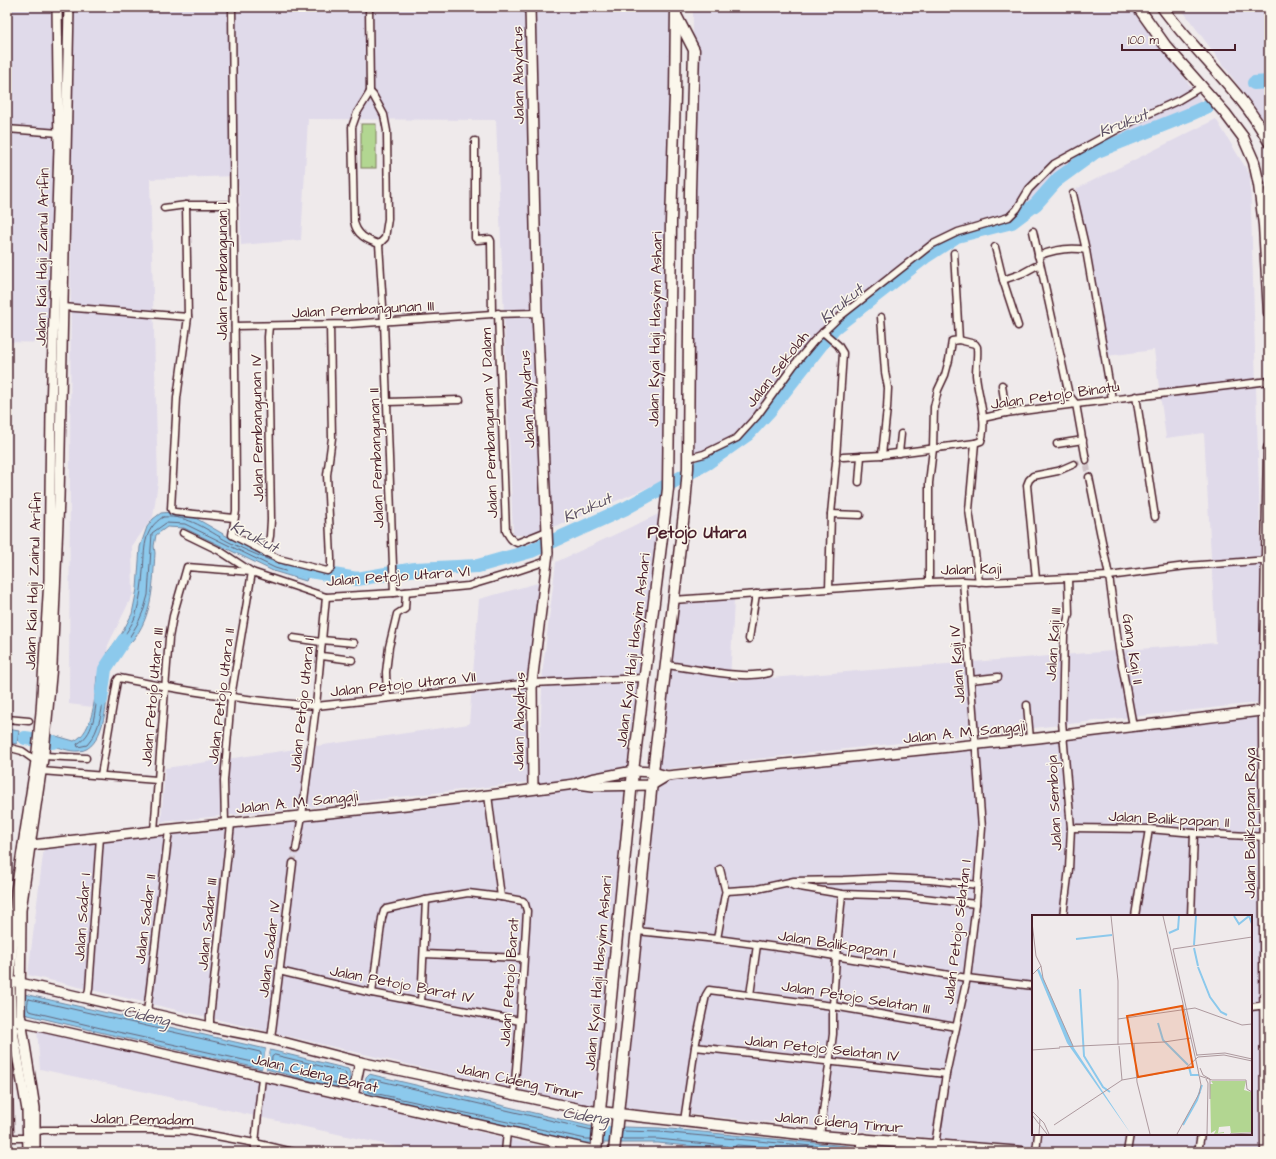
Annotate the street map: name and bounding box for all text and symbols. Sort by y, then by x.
street label: Jalan Alaydrus [507,25,531,124]
scale bar [1122,26,1235,52]
text: 100 m [1128,32,1159,49]
water label: Krukut [1096,103,1153,143]
street label: Jalan Kiai Haji Zainul Arifin [30,167,55,346]
street label: Jalan Pembangunan I [212,202,234,340]
street label: Jalan Kyai Haji Hasyim Ashari [643,231,669,427]
water label: Krukut [815,278,869,329]
street label: Jalan Pembangunan III [291,295,435,325]
street label: Jalan Sekolah [741,326,814,412]
street label: Jalan Pembangunan V Dalam [476,327,504,518]
street label: Jalan Alaydrus [514,349,542,448]
street label: Jalan Pembangunan IV [246,353,270,502]
street label: Jalan Petojo Binatu [989,376,1121,415]
street label: Jalan Pembangunan II [364,387,390,529]
water label: Krukut [560,487,617,528]
street label: Jalan Kiai Haji Zainul Arifin [20,491,47,670]
water label: Krukut [227,515,284,559]
district label: Petojo Utara [648,521,747,545]
street label: Jalan Kyai Haji Hasyim Ashari [611,551,657,748]
street label: Jalan Kaji [940,558,1002,581]
street label: Jalan Petojo Utara VI [325,561,471,592]
street label: Jalan Kaji III [1040,607,1067,681]
street label: Gang Kaji II [1116,612,1148,686]
street label: Jalan Kaji IV [944,624,971,704]
street label: Jalan Petojo Utara III [136,627,169,767]
street label: Jalan Petojo Utara II [203,627,240,765]
street label: Jalan Petojo Utara I [285,637,320,773]
street label: Jalan Petojo Utara VII [329,666,477,703]
street label: Jalan Alaydrus [508,671,532,770]
street label: Jalan A. M. Sangaji [902,716,1027,750]
street label: Jalan Balikpapan Raya [1240,747,1262,898]
street label: Jalan Semboja [1041,754,1067,851]
street label: Jalan A. M. Sangaji [235,786,360,820]
street label: Jalan Balikpapan II [1108,806,1230,833]
street label: Jalan Petojo Selatan I [938,859,977,1006]
street label: Jalan Sadar I [69,872,96,962]
street label: Jalan Sadar II [130,873,161,965]
street label: Jalan Kyai Haji Hasyim Ashari [580,874,619,1071]
street label: Jalan Sadar III [192,877,223,971]
street label: Jalan Sadar IV [253,899,286,999]
inset map [1032,915,1252,1135]
street label: Jalan Petojo Barat [495,917,524,1047]
street label: Jalan Balikpapan I [777,925,897,964]
street label: Jalan Petojo Barat IV [328,960,476,1009]
street label: Jalan Petojo Selatan III [780,975,932,1020]
water label: Cideng [121,1000,174,1033]
street label: Jalan Petojo Selatan IV [744,1030,901,1067]
street label: Jalan Cideng Barat [249,1049,380,1099]
street label: Jalan Cideng Timur [455,1058,585,1106]
water label: Cideng [561,1101,612,1132]
street label: Jalan Cideng Timur [774,1106,904,1140]
street label: Jalan Pemadam [90,1108,194,1131]

